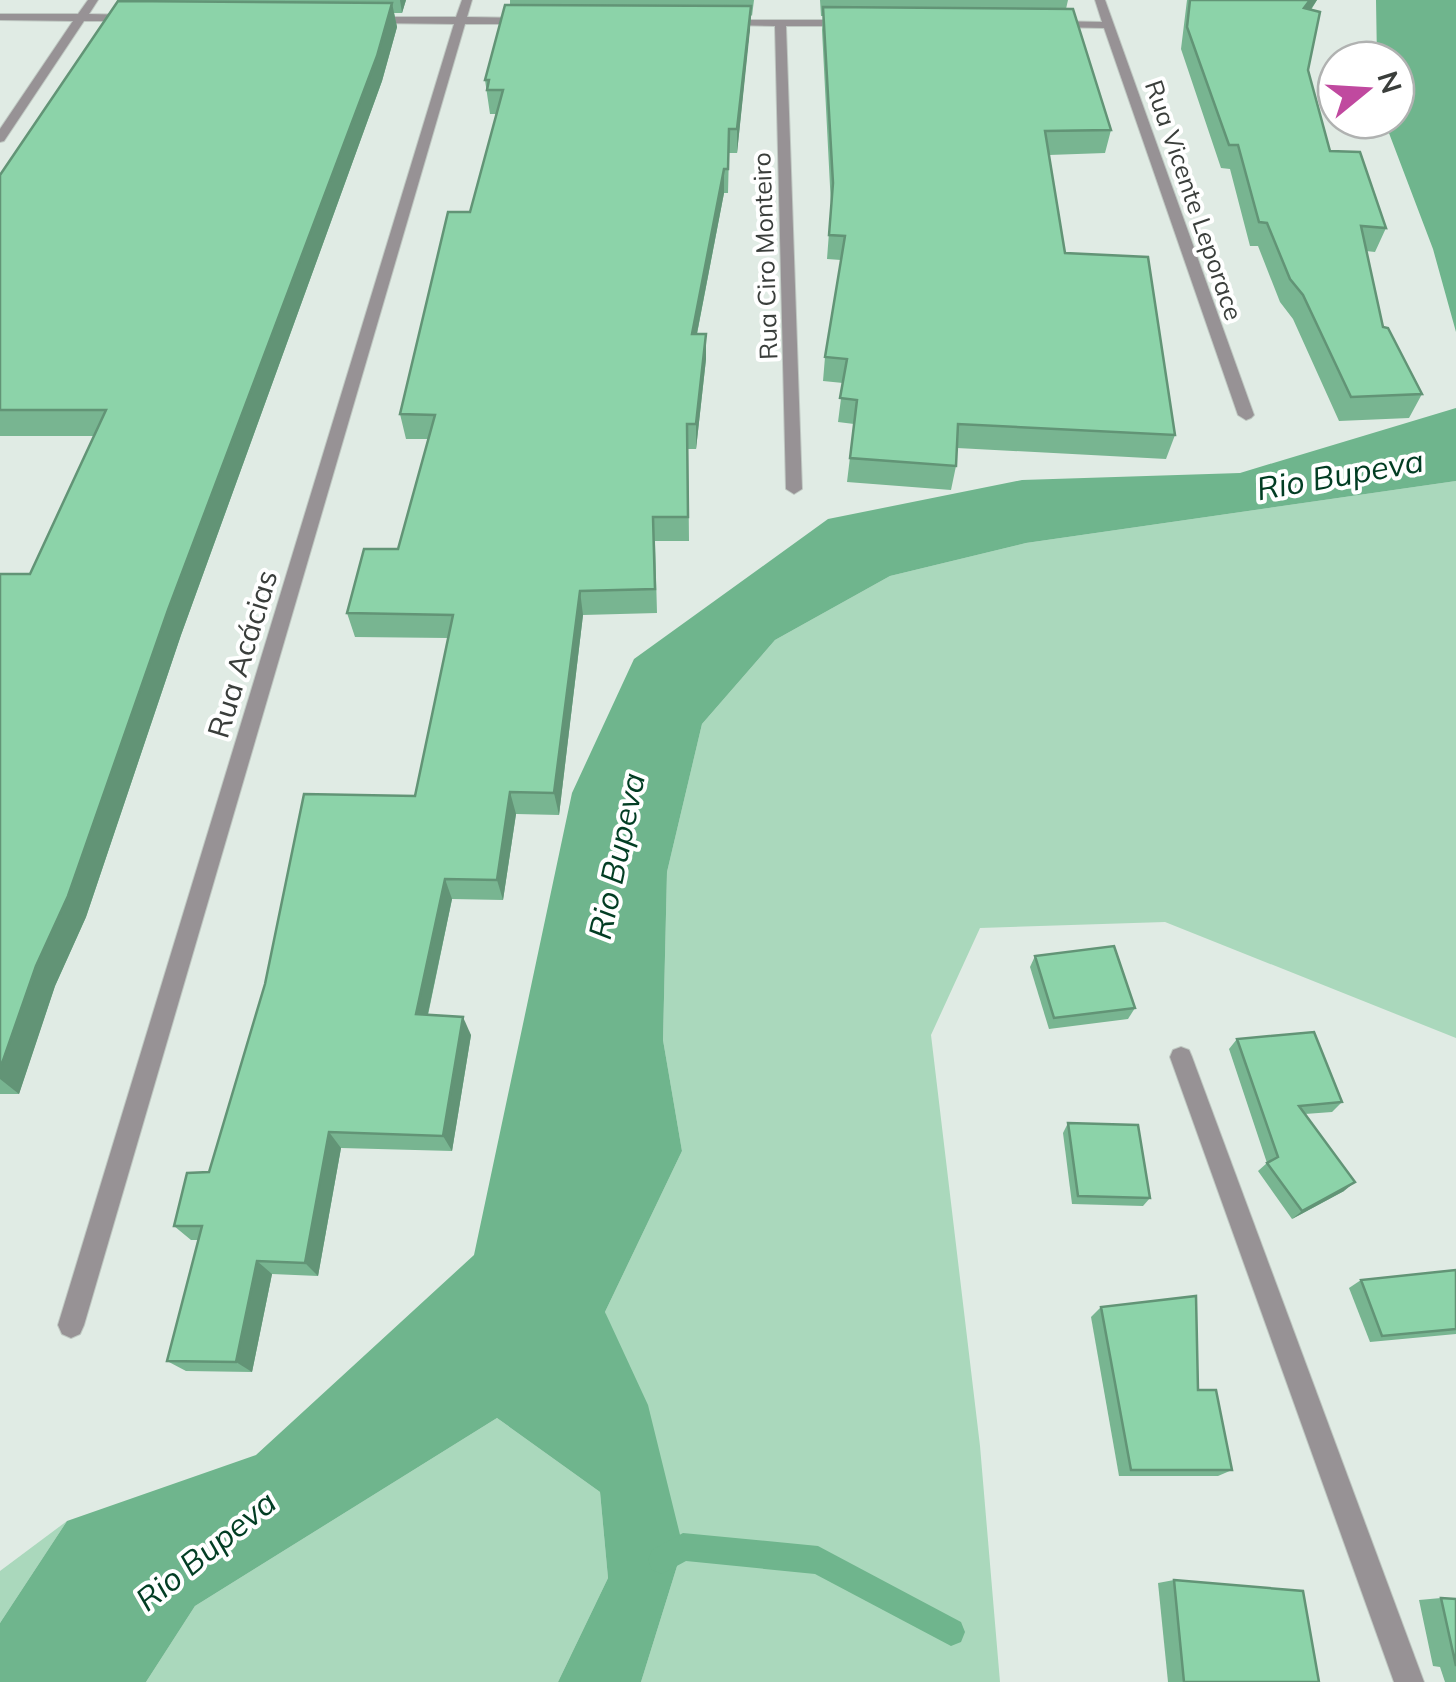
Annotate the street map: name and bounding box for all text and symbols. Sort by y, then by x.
north arrow [1316,40,1416,140]
text: N [1370,67,1410,98]
street label: Rua Vicente Leporace [1139,76,1250,324]
street label: Rua Ciro Monteiro [745,152,784,360]
water label: Rio Bupeva [1253,440,1426,508]
street label: Rua Acácias [199,565,286,742]
water label: Rio Bupeva [579,769,653,943]
water label: Rio Bupeva [127,1482,284,1619]

